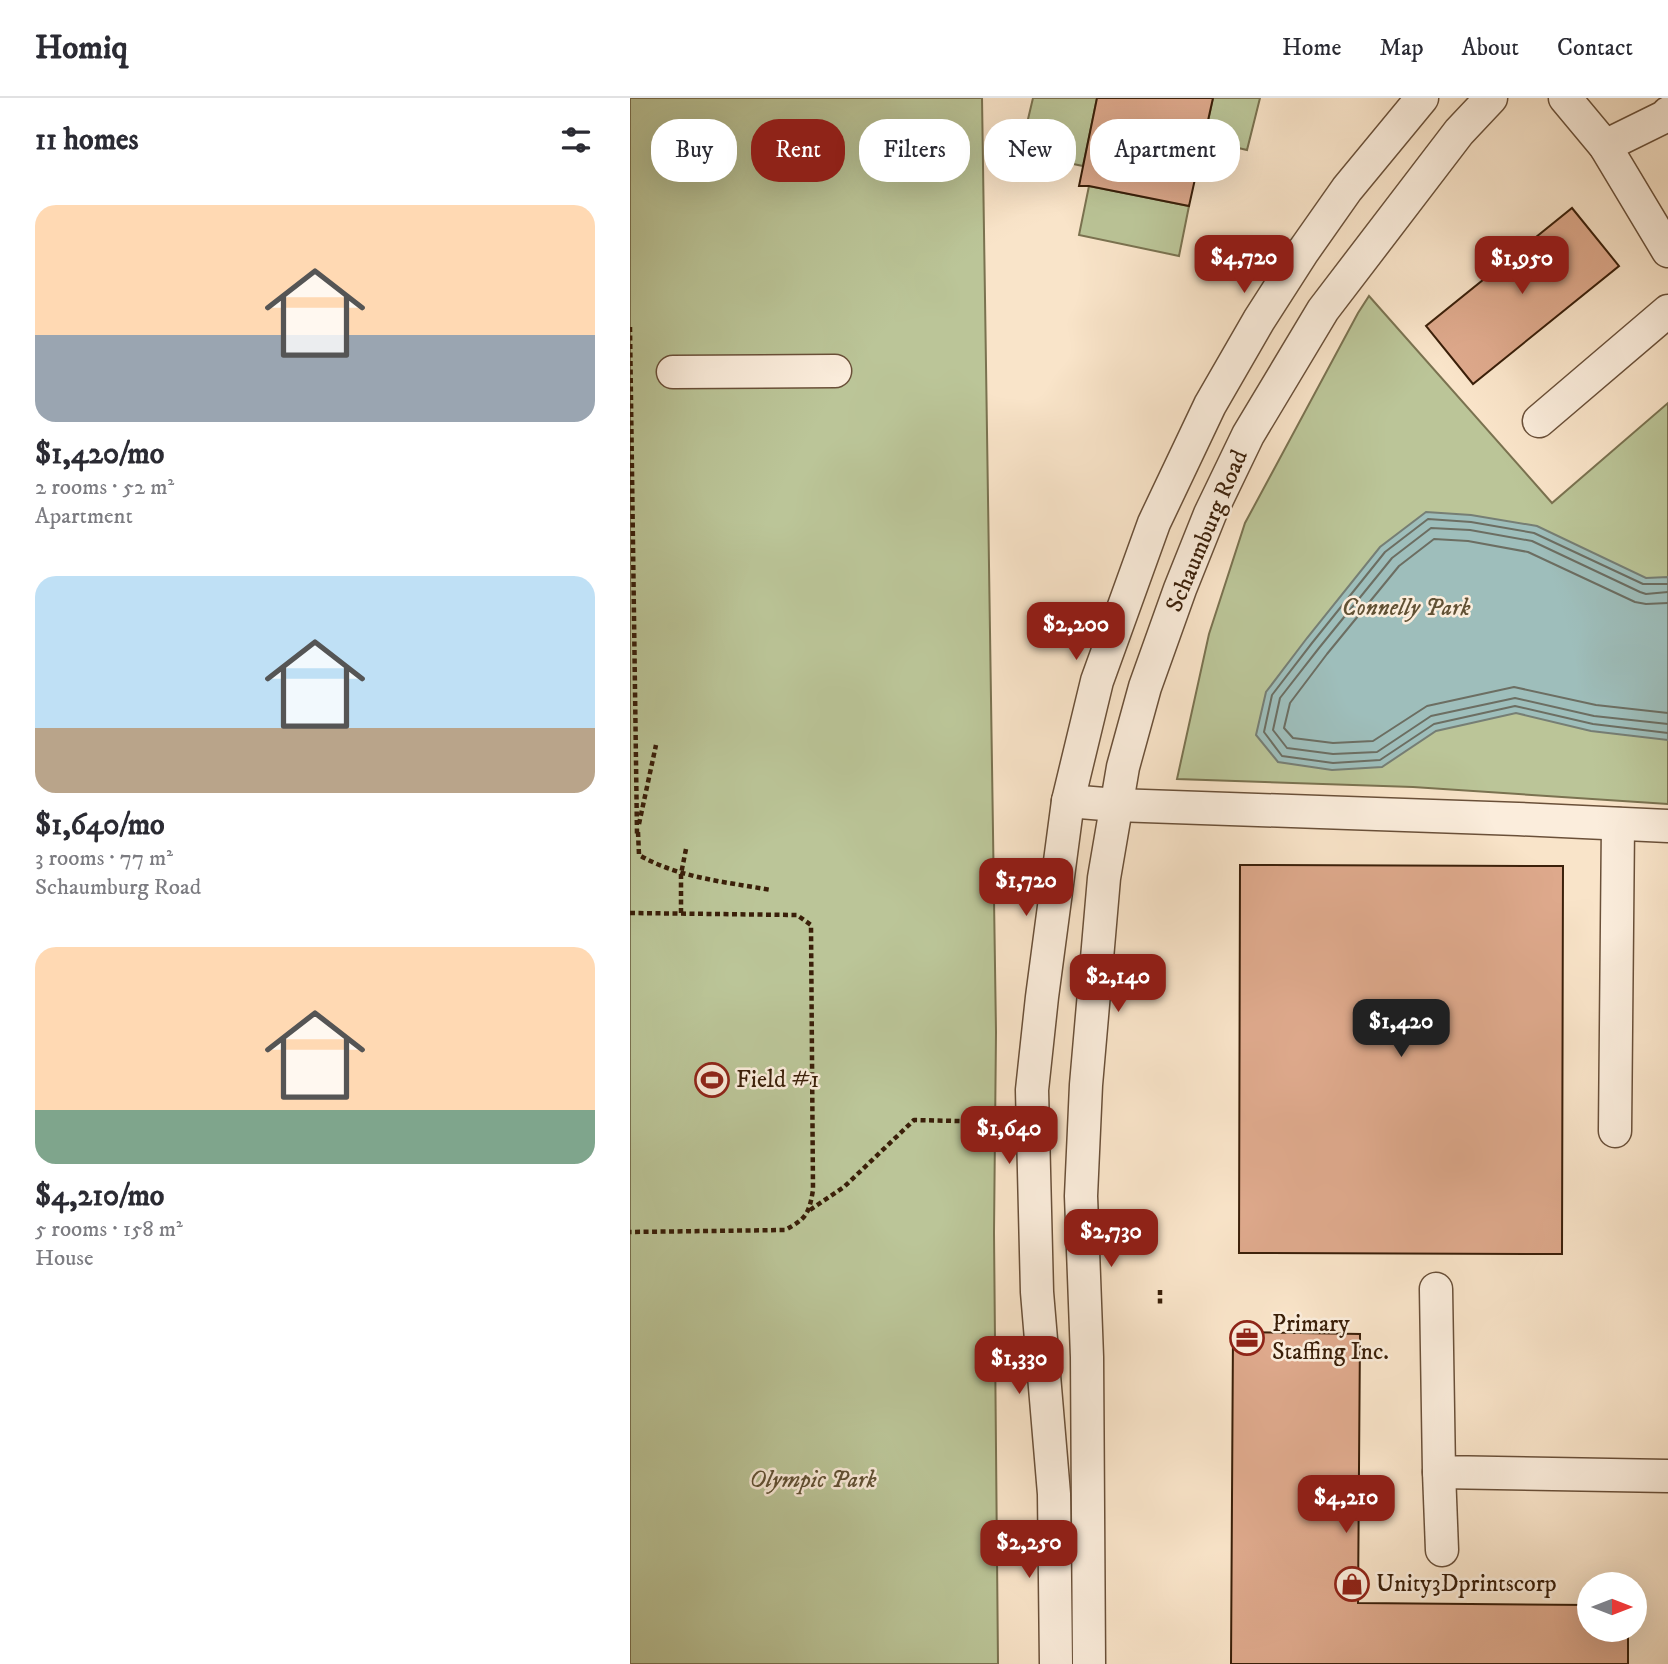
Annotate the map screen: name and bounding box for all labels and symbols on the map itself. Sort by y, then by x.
pin: $4,720 [1187,236,1301,295]
pin: $1,950 [1465,236,1579,296]
street label: Schaumburg Road [1159,445,1255,617]
park label: Connelly Park [1341,593,1471,623]
pin: $2,200 [1019,602,1133,662]
pin: $1,720 [969,858,1083,918]
pin: $2,140 [1061,954,1175,1014]
pin: $1,420 [1344,1000,1458,1059]
sports icon: Field #1 [693,1061,731,1099]
place label: Field #1 [736,1065,819,1095]
pin: $1,640 [952,1107,1066,1166]
pin: $2,730 [1054,1210,1168,1269]
place label: Primary Staffing Inc. [1272,1309,1389,1367]
office icon: Primary Staffing Inc. [1228,1319,1266,1357]
pin: $1,330 [962,1336,1076,1396]
park label: Olympic Park [750,1465,876,1495]
pin: $4,210 [1289,1476,1403,1535]
pin: $2,250 [972,1520,1086,1580]
shop icon: Unity3Dprintscorp [1333,1565,1371,1603]
place label: Unity3Dprintscorp [1376,1569,1557,1599]
north arrow [1577,1572,1647,1642]

